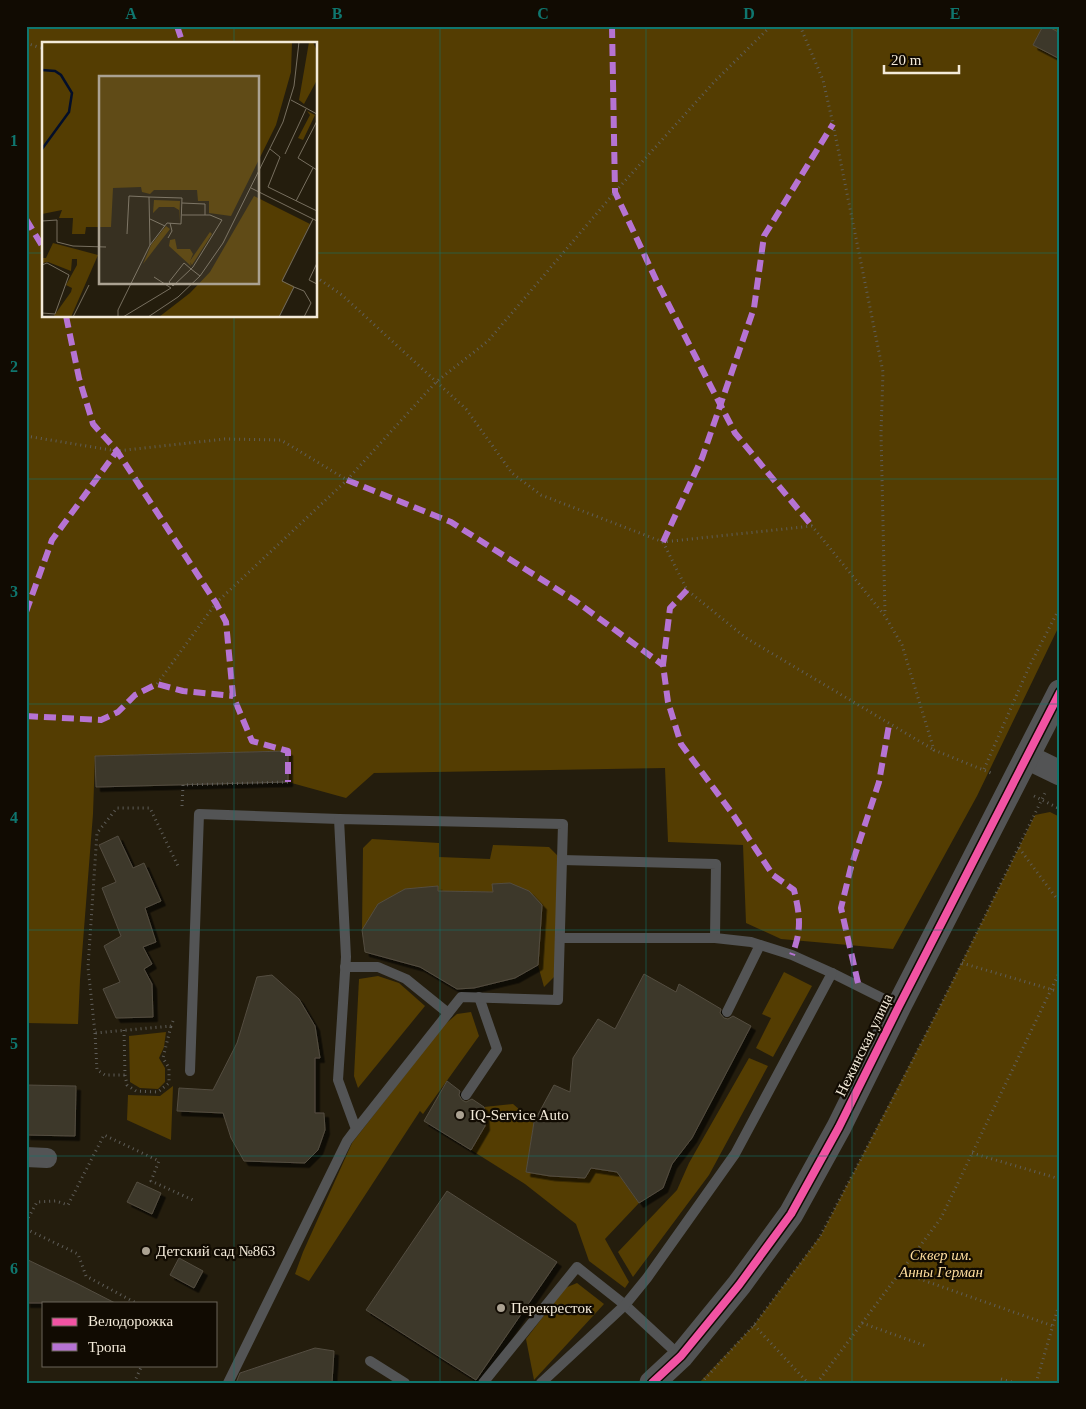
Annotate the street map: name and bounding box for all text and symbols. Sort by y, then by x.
text: A [125,5,137,22]
text: B [332,5,343,22]
text: C [537,5,549,22]
text: D [743,5,755,22]
text: E [950,5,960,22]
inset map [42,42,318,318]
scale bar [884,42,958,74]
text: 20 m [891,52,922,68]
text: 1 [10,132,18,149]
text: 2 [10,358,18,375]
text: 3 [10,583,18,600]
text: 4 [10,809,18,826]
street label: Нежинская улица [832,991,896,1099]
text: 5 [10,1035,18,1052]
place label: IQ-Service Auto [470,1107,569,1123]
marker: IQ-Service Auto [454,1109,466,1121]
place label: Детский сад №863 [156,1243,275,1259]
marker: Детский сад №863 [140,1245,152,1257]
park label: Сквер им. Анны Герман [898,1247,983,1280]
text: 6 [10,1260,18,1277]
place label: Перекресток [511,1300,593,1316]
legend [42,1302,218,1366]
marker: Перекресток [495,1302,507,1314]
text: Велодорожка [88,1313,173,1329]
text: Тропа [88,1339,127,1355]

